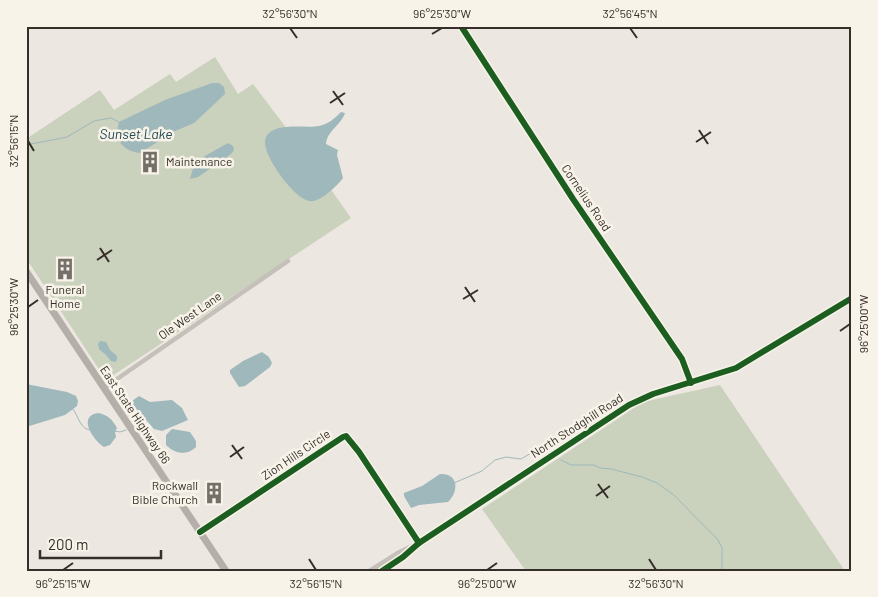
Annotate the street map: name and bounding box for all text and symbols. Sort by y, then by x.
text: 32°56'30"N [262,6,318,20]
text: 96°25'30"W [413,6,471,20]
text: 32°56'45"N [602,6,658,20]
text: 32°56'15"N [6,115,20,167]
water label: Sunset Lake [100,125,172,142]
building icon: Maintenance [137,149,163,175]
place label: Maintenance [166,154,232,168]
street label: Cornelius Road [559,161,614,234]
building icon: Funeral Home [52,256,78,282]
text: 96°25'30"W [6,278,20,336]
place label: Funeral Home [45,282,85,310]
street label: Ole West Lane [155,288,224,342]
text: 96°25'00"W [856,294,870,353]
street label: East State Highway 66 [98,363,174,466]
street label: North Stodghill Road [528,390,625,460]
street label: Zion Hills Circle [258,426,332,482]
place label: Rockwall Bible Church [132,478,198,506]
building icon: Rockwall Bible Church [201,480,227,506]
scale bar [40,527,161,559]
text: 200 m [48,535,88,553]
text: 96°25'15"W [35,576,91,590]
text: 32°56'15"N [290,576,342,590]
text: 96°25'00"W [458,576,517,590]
text: 32°56'30"N [628,576,684,590]

